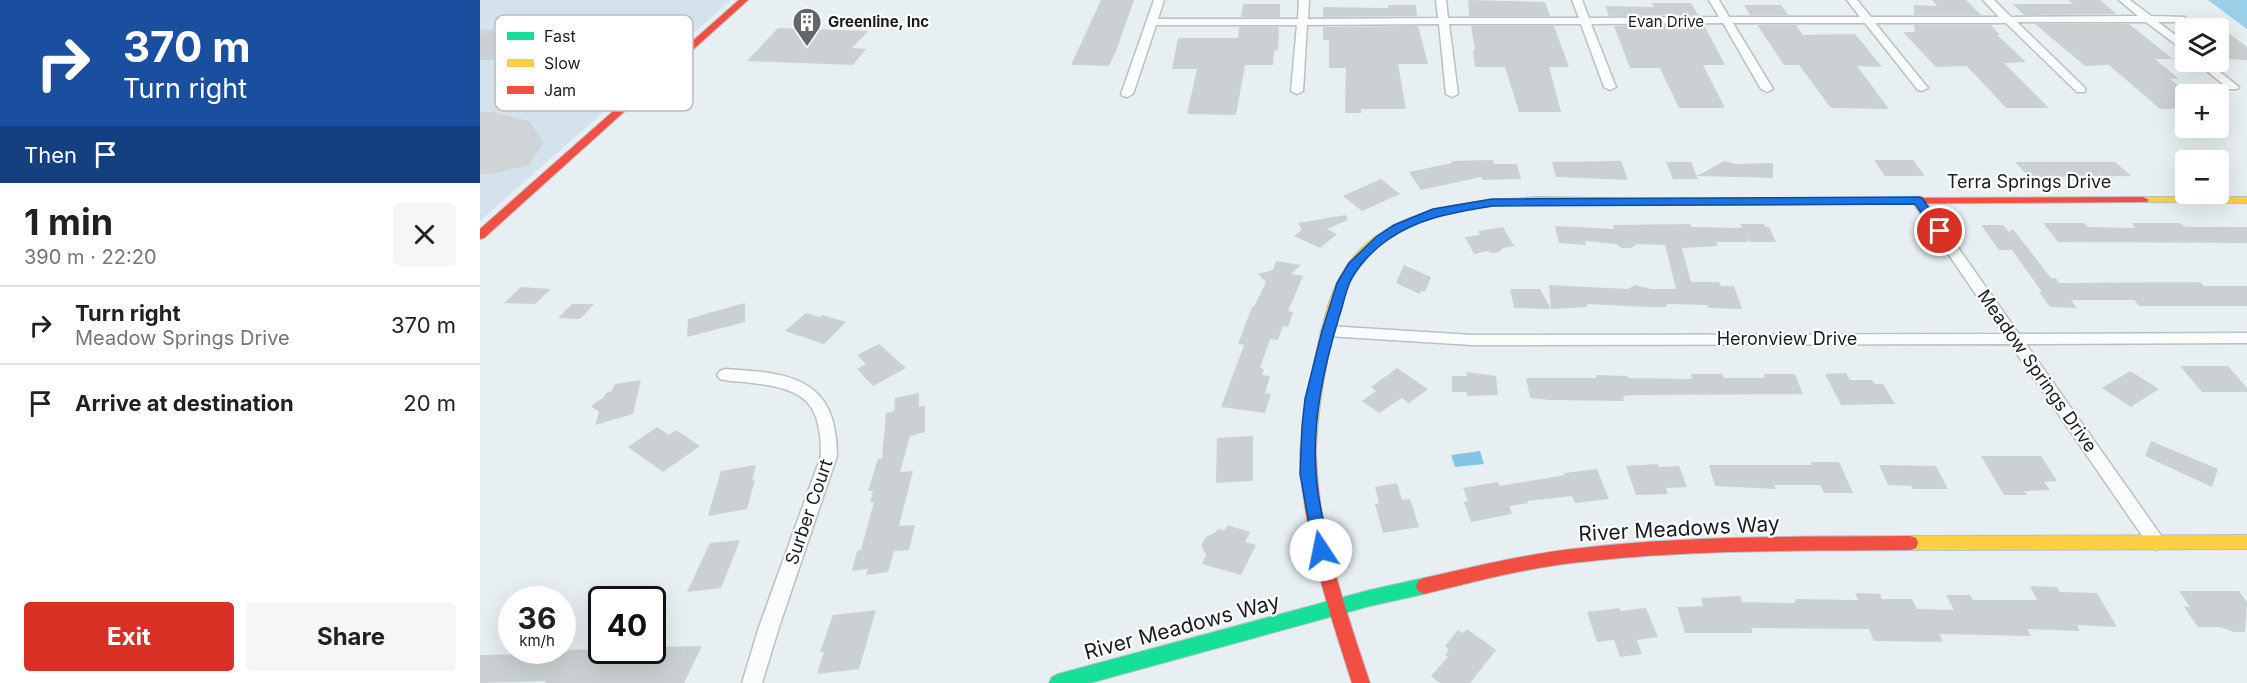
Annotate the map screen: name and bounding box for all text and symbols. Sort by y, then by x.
building icon: Greenline, Inc [791,6,823,48]
place label: Greenline, Inc [828,12,929,31]
street label: Evan Drive [1628,12,1704,31]
legend [495,15,693,111]
map controls [2175,18,2229,204]
button: layers [2175,18,2229,72]
text: 370 m [123,21,250,72]
icon: right [24,24,102,102]
text: Fast [544,26,576,46]
text: Slow [544,53,581,73]
text: Turn right [123,72,247,105]
text: Jam [544,80,576,100]
button: + [2175,84,2229,138]
icon: arrive [89,138,122,171]
text: Then [24,142,77,168]
button: − [2175,150,2229,204]
street label: Terra Springs Drive [1947,171,2111,192]
text: 1 min [24,200,113,244]
button: close [393,203,456,266]
pin [1914,205,1965,256]
icon: arrive [1923,214,1956,247]
text: 390 m · 22:20 [24,245,157,269]
street label: Meadow Springs Drive [1973,286,2101,456]
text: Turn right [75,300,181,326]
icon: right [24,309,57,342]
text: 370 m [391,312,456,338]
text: Meadow Springs Drive [75,326,290,350]
street label: Heronview Drive [1717,328,1857,349]
icon: arrive [24,387,57,420]
text: Arrive at destination [75,390,294,416]
text: 20 m [403,390,456,416]
street label: Surber Court [781,456,836,567]
street label: River Meadows Way [1578,511,1780,546]
position arrow [1289,518,1353,582]
speed limit sign: 40 [588,586,666,664]
street label: River Meadows Way [1081,588,1283,665]
text: 36 [518,600,556,636]
button: Exit [24,602,234,671]
button: Share [246,602,456,671]
text: km/h [519,631,555,650]

